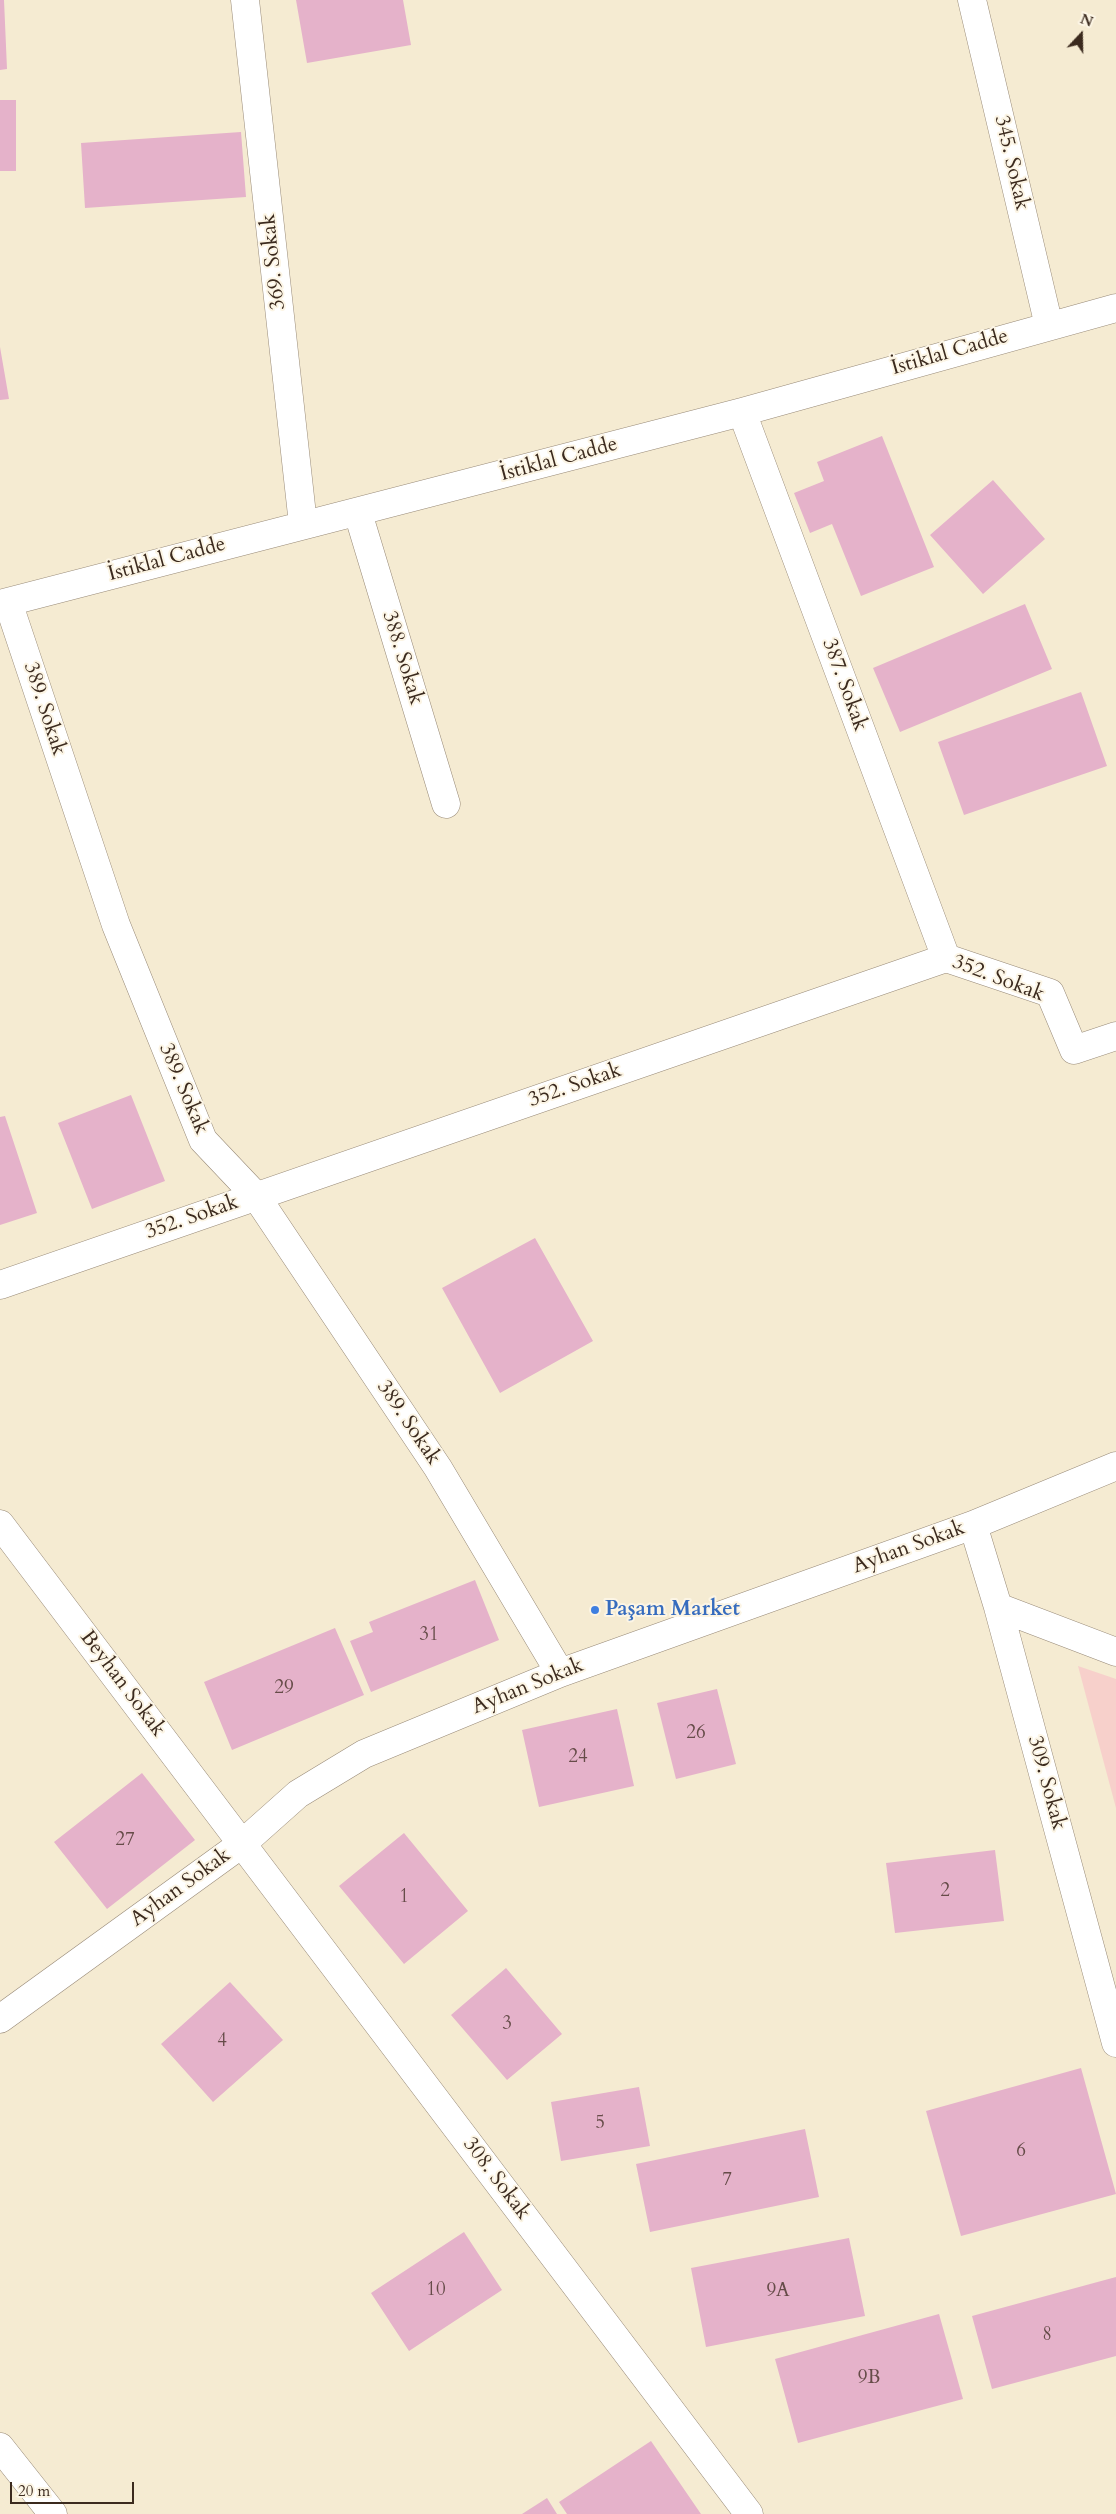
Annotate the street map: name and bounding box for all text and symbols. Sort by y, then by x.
text: N [1077,9,1096,32]
north arrow [1056,10,1106,60]
street label: 345. Sokak [988,113,1034,213]
street label: 369. Sokak [256,213,292,311]
street label: İstiklal Cadde [889,324,1011,382]
street label: İstiklal Cadde [498,432,620,488]
street label: İstiklal Cadde [106,532,228,588]
street label: 388. Sokak [376,608,428,708]
street label: 387. Sokak [816,635,872,735]
street label: 389. Sokak [17,659,71,759]
street label: 352. Sokak [948,950,1048,1008]
street label: 389. Sokak [153,1040,213,1138]
street label: 352. Sokak [525,1058,625,1114]
street label: 352. Sokak [142,1190,242,1246]
street label: 389. Sokak [371,1376,445,1470]
street label: Ayhan Sokak [849,1516,969,1580]
place label: Paşam Market [605,1597,740,1623]
marker: Paşam Market [589,1604,601,1616]
house number: 31 [419,1625,439,1647]
street label: Beyhan Sokak [74,1626,170,1742]
street label: Ayhan Sokak [469,1653,587,1721]
house number: 29 [274,1678,294,1700]
house number: 26 [686,1723,706,1745]
street label: 309. Sokak [1021,1733,1071,1833]
house number: 24 [568,1747,588,1769]
house number: 27 [115,1830,135,1852]
street label: Ayhan Sokak [126,1843,236,1933]
house number: 2 [940,1881,950,1903]
house number: 1 [399,1887,409,1909]
house number: 3 [502,2014,512,2036]
house number: 4 [217,2031,227,2053]
house number: 5 [595,2113,605,2135]
street label: 308. Sokak [457,2133,535,2225]
house number: 6 [1016,2141,1026,2163]
house number: 7 [722,2170,732,2192]
house number: 10 [426,2280,446,2302]
house number: 9A [766,2281,790,2303]
house number: 8 [1042,2325,1052,2347]
house number: 9B [858,2368,880,2390]
scale bar [12,2472,136,2504]
text: 20 m [18,2481,50,2501]

